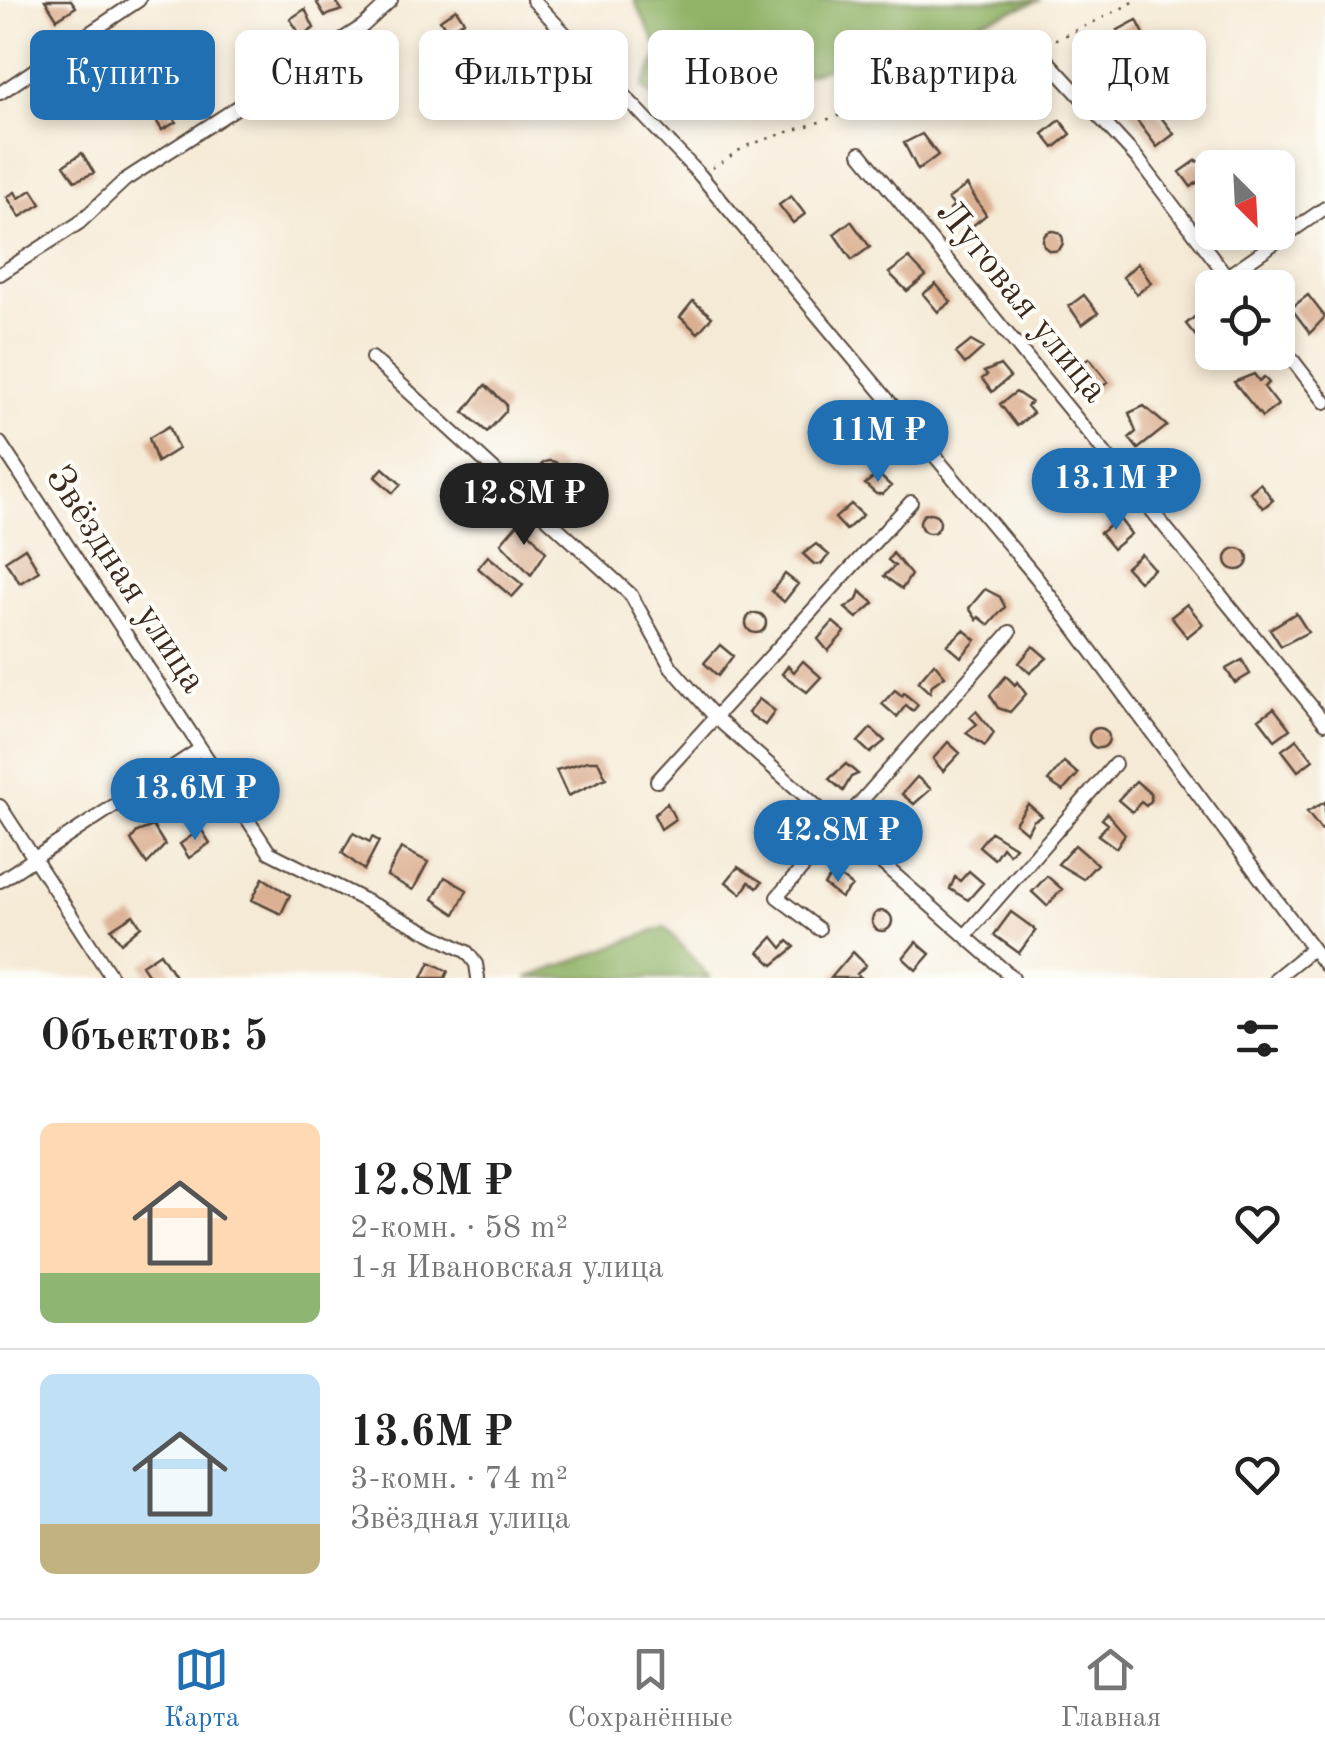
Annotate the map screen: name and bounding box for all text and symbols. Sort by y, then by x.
chip: Купить [30,30,215,120]
chip: Снять [235,30,399,120]
chip: Фильтры [419,30,628,120]
chip: Новое [648,30,814,120]
chip: Квартира [834,30,1052,120]
chip: Дом [1072,30,1206,120]
north arrow [1195,150,1295,250]
map controls [1195,150,1295,370]
street label: Луговая улица [928,194,1114,410]
button: locate [1195,270,1295,370]
pin: 11M ₽ [808,400,948,485]
text: 11M ₽ [829,416,927,448]
pin: 13.1M ₽ [1024,448,1208,533]
street label: Звёздная улица [38,460,212,700]
pin: 12.8M ₽ [432,463,616,548]
text: 13.1M ₽ [1054,464,1178,496]
text: 12.8M ₽ [462,479,586,511]
pin: 13.6M ₽ [103,758,287,843]
text: 13.6M ₽ [133,774,257,806]
pin: 42.8M ₽ [746,800,930,885]
text: 42.8M ₽ [776,816,900,848]
icon: filters [1230,1011,1285,1066]
text: Объектов: 5 [40,1017,268,1059]
text: 12.8M ₽ [350,1162,513,1204]
icon: home [120,1163,240,1283]
icon: heart [1230,1196,1285,1251]
text: 2-комн. · 58 m² [350,1213,568,1245]
text: 1-я Ивановская улица [350,1253,664,1285]
text: 13.6M ₽ [350,1413,513,1455]
icon: home [120,1414,240,1534]
icon: heart [1230,1447,1285,1502]
text: 3-комн. · 74 m² [350,1464,568,1496]
text: Звёздная улица [350,1504,570,1536]
tab: Карта [164,1642,240,1737]
tab: Сохранённые [567,1642,733,1737]
tab: Главная [1060,1642,1161,1737]

